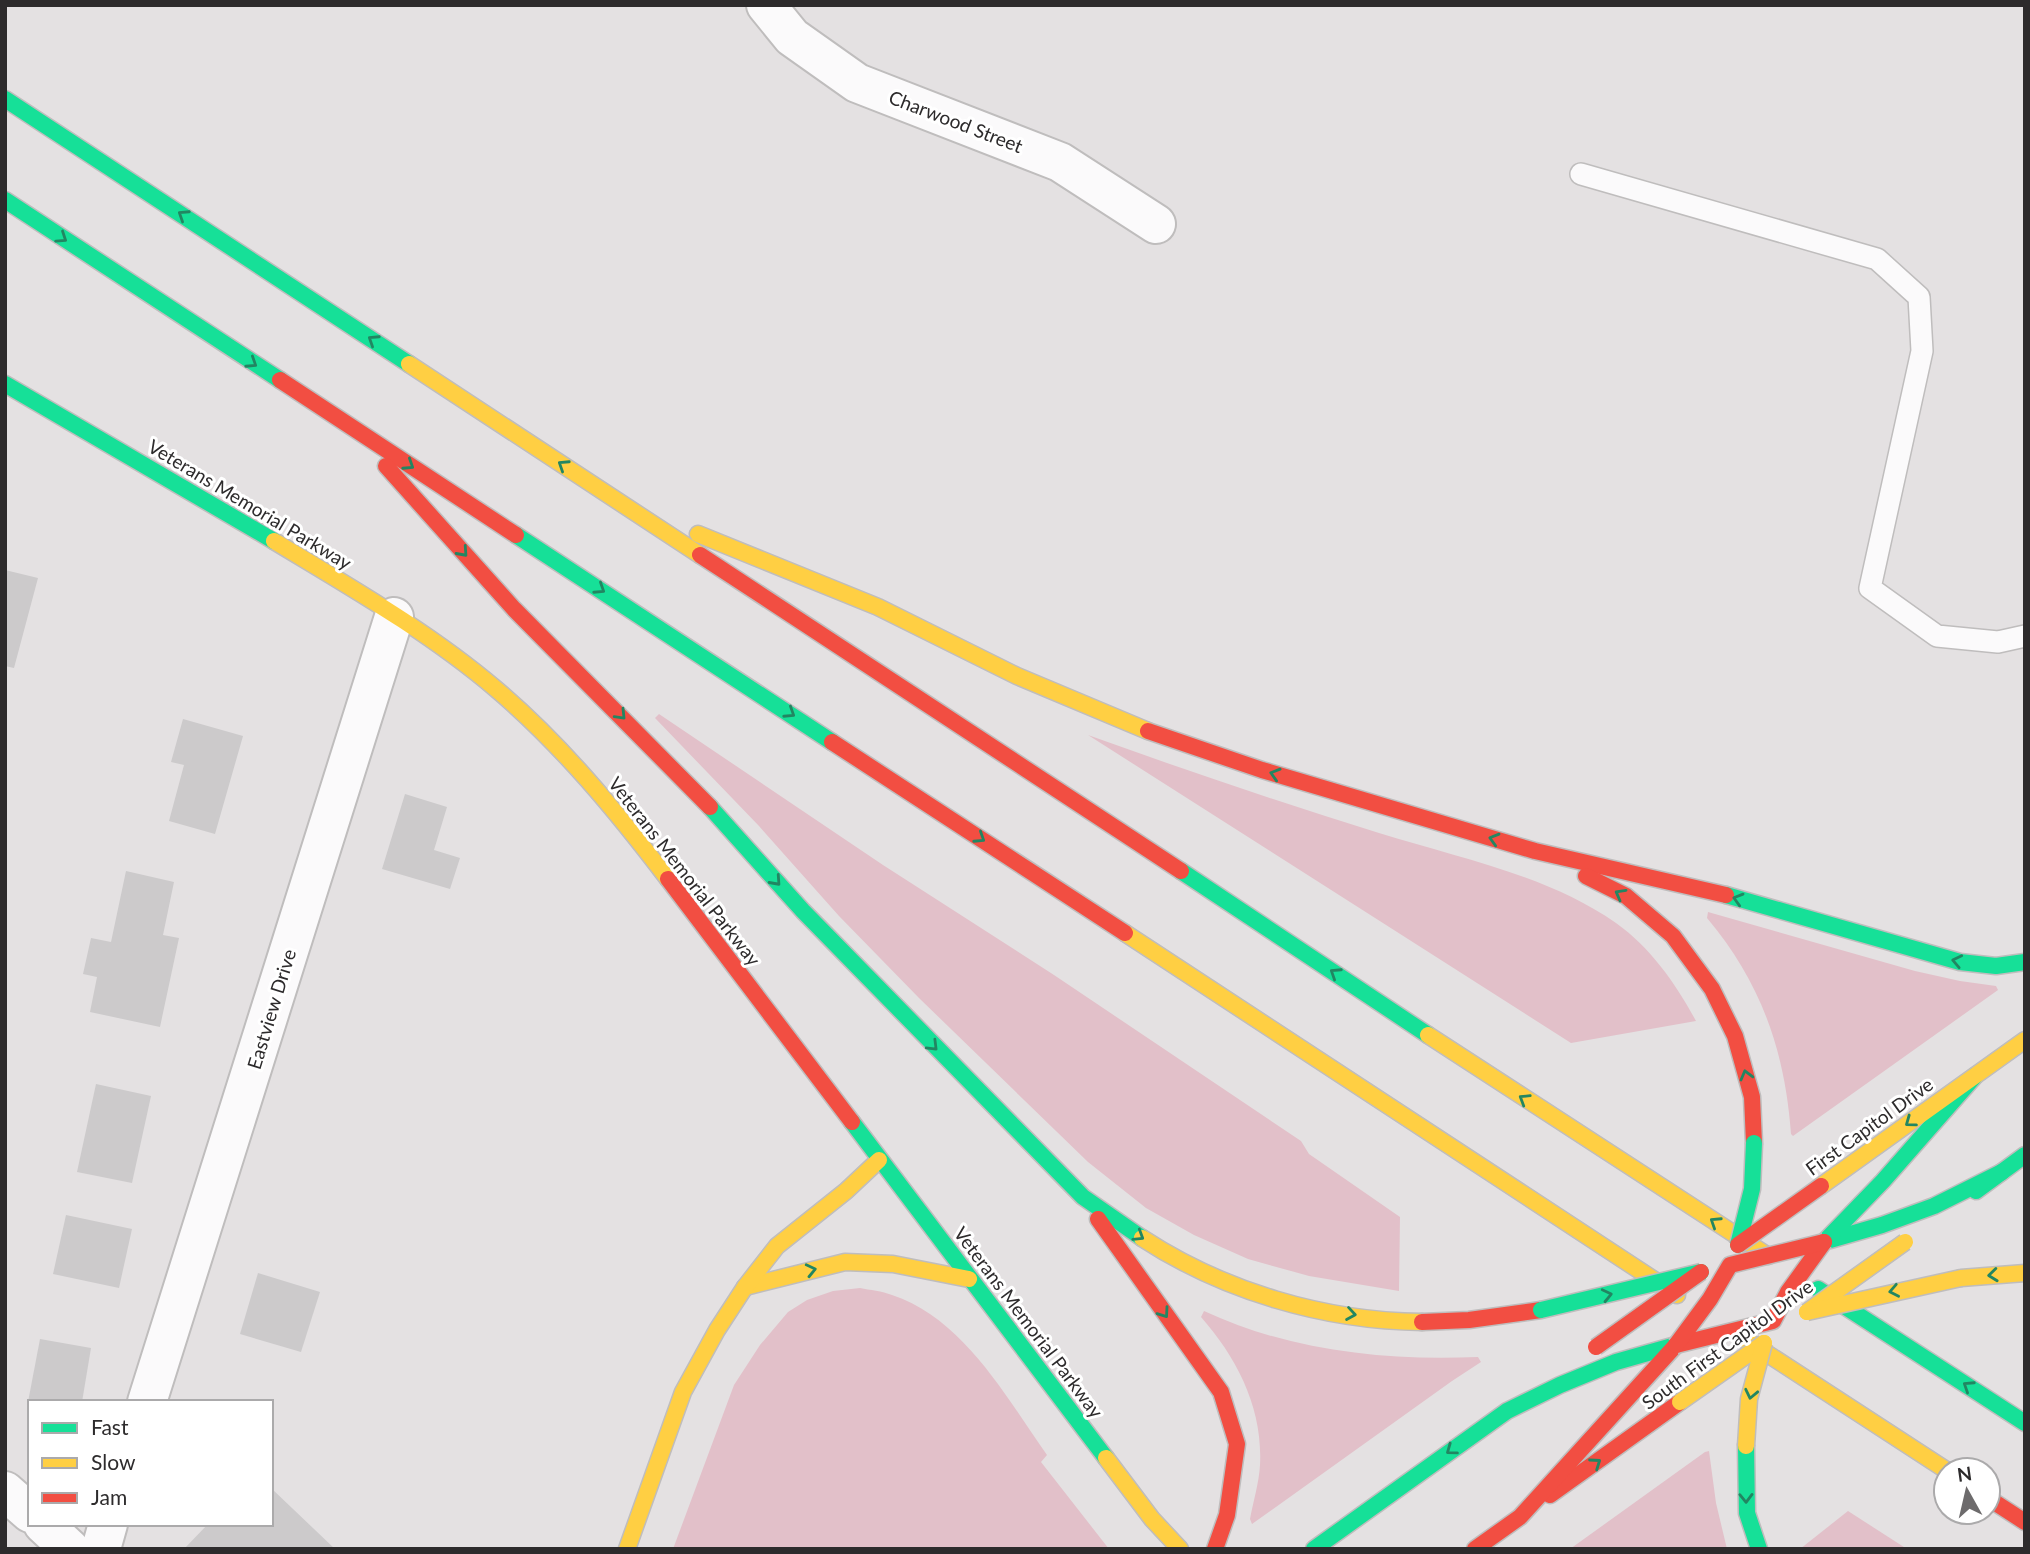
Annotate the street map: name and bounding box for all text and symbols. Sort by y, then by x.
street label: Charwood Street [886,85,1026,157]
one-way arrow [178,211,191,224]
one-way arrow [54,230,67,242]
one-way arrow [368,336,381,348]
one-way arrow [244,355,257,368]
street label: Veterans Memorial Parkway [144,434,356,574]
one-way arrow [401,457,414,469]
one-way arrow [558,460,571,473]
one-way arrow [454,543,467,556]
one-way arrow [592,581,605,594]
one-way arrow [782,705,795,718]
one-way arrow [612,707,625,720]
one-way arrow [1270,768,1282,783]
street label: Veterans Memorial Parkway [604,772,766,970]
one-way arrow [973,830,986,843]
one-way arrow [1488,832,1500,847]
one-way arrow [768,873,780,886]
one-way arrow [1614,888,1627,902]
one-way arrow [1732,893,1744,907]
street label: Eastview Drive [242,946,300,1072]
one-way arrow [1951,954,1963,969]
one-way arrow [1330,968,1343,981]
one-way arrow [925,1037,938,1050]
one-way arrow [1740,1069,1754,1081]
street label: First Capitol Drive [1801,1072,1937,1180]
one-way arrow [1519,1094,1532,1107]
one-way arrow [1905,1114,1918,1127]
one-way arrow [1710,1217,1723,1230]
street label: Veterans Memorial Parkway [950,1222,1108,1422]
one-way arrow [1131,1228,1144,1241]
one-way arrow [805,1263,817,1278]
one-way arrow [1987,1267,1999,1282]
street label: South First Capitol Drive [1637,1274,1817,1414]
one-way arrow [1888,1283,1900,1298]
one-way arrow [1601,1289,1613,1303]
one-way arrow [1156,1305,1168,1318]
one-way arrow [1345,1307,1356,1322]
one-way arrow [1962,1381,1975,1394]
one-way arrow [1745,1388,1760,1400]
legend [28,1400,273,1526]
text: Fast [91,1414,129,1439]
one-way arrow [1446,1442,1459,1455]
text: Slow [91,1449,136,1474]
north arrow [1932,1456,2002,1526]
one-way arrow [1588,1459,1601,1471]
text: N [1956,1461,1973,1486]
text: Jam [91,1484,127,1509]
one-way arrow [1739,1493,1754,1504]

